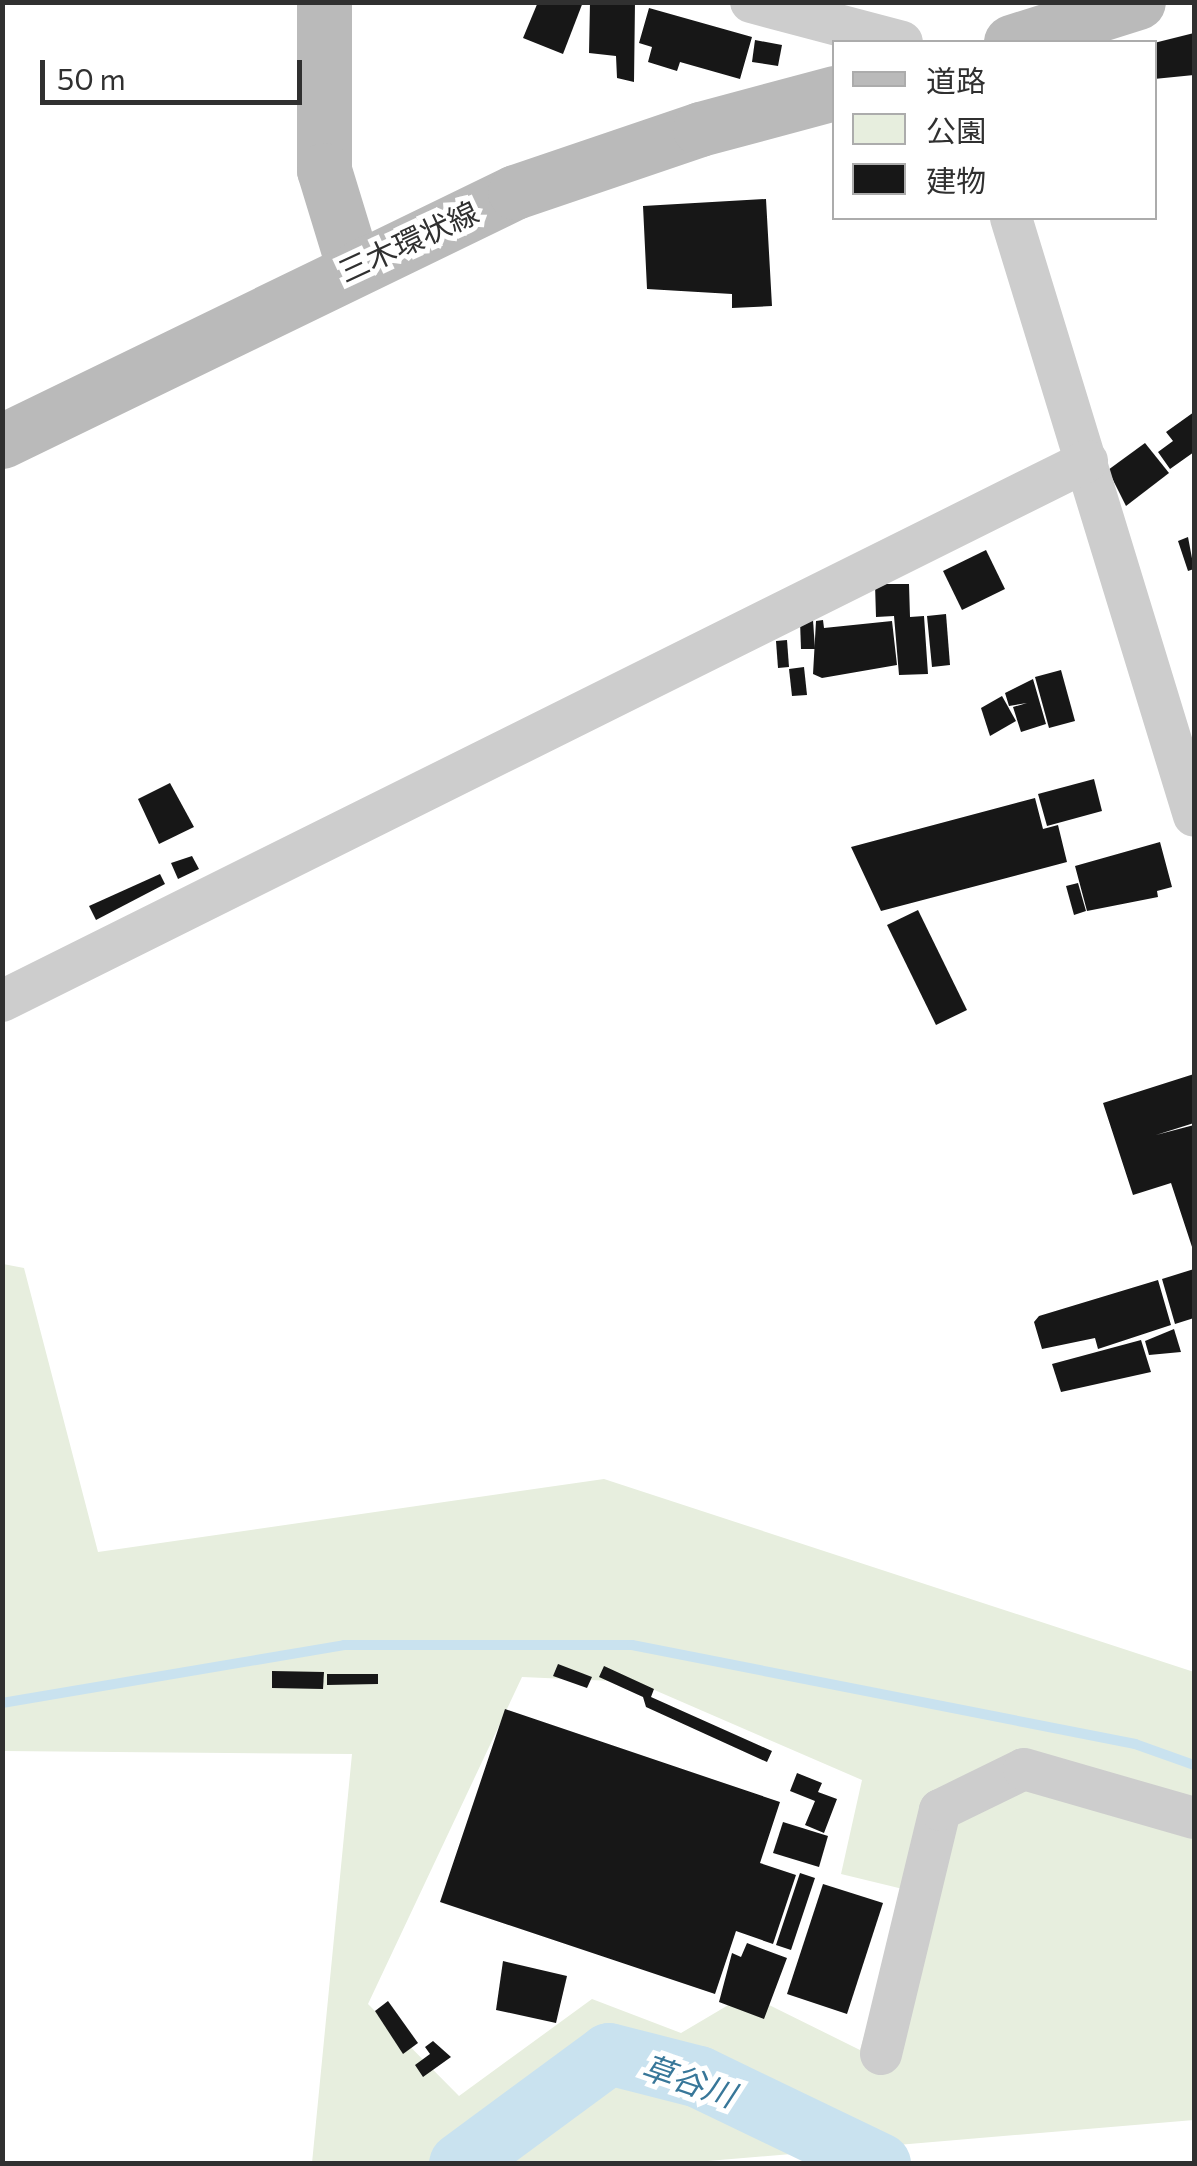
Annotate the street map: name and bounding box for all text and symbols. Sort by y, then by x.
scale bar [45,40,308,102]
legend [832,40,1157,220]
text: 50 m [57,59,126,96]
text: 道路 [926,61,986,98]
text: 公園 [926,111,986,148]
text: 建物 [926,161,986,198]
street label: 三木環状線 [332,193,484,289]
water label: 草谷川 [637,2046,741,2114]

